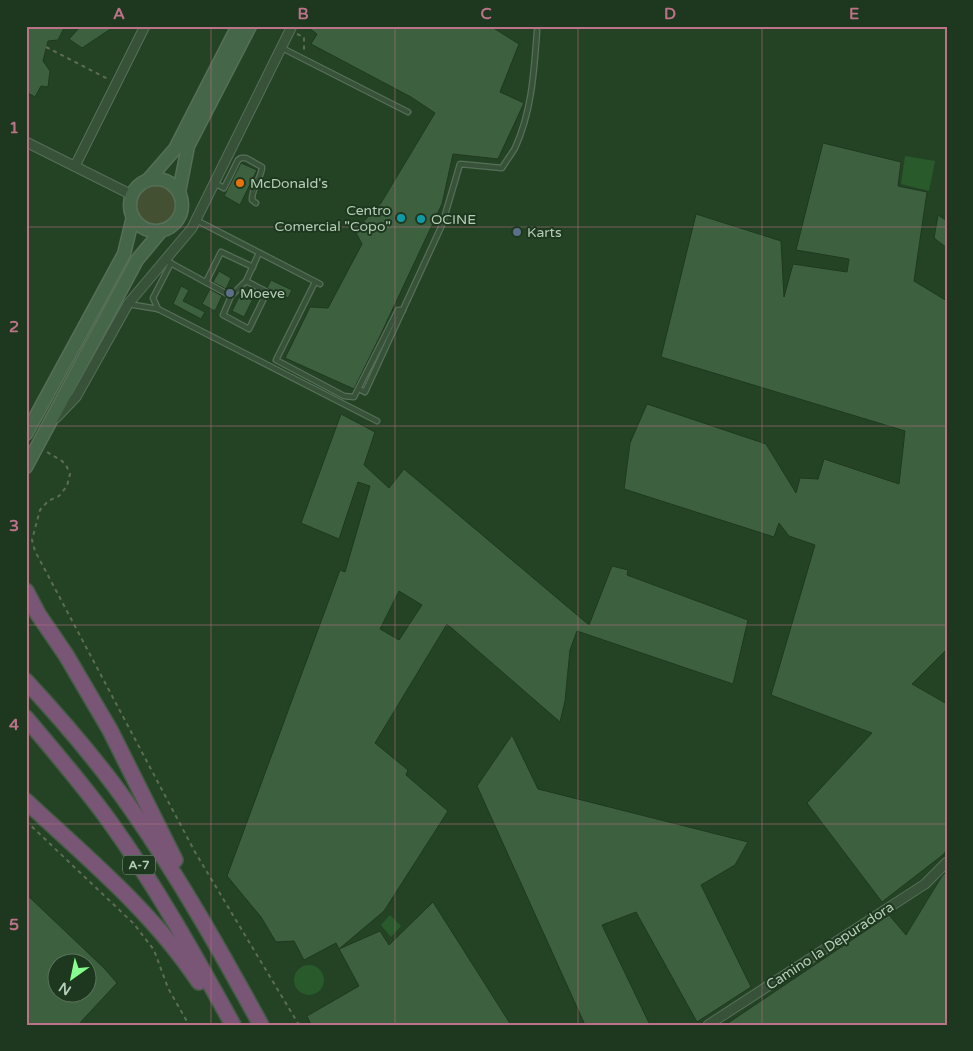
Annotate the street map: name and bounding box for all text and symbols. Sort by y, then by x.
text: A [113,4,125,24]
text: B [297,4,309,24]
text: C [480,4,492,24]
text: D [664,4,676,24]
text: E [849,4,859,24]
text: 1 [9,118,19,138]
place label: McDonald's [250,175,328,192]
marker: McDonald's [234,177,246,189]
place label: Centro Comercial "Copo" [274,202,391,235]
place label: OCINE [431,211,476,228]
marker: Centro Comercial "Copo" [395,212,407,224]
marker: OCINE [415,213,427,225]
place label: Karts [527,224,562,241]
marker: Karts [511,226,523,238]
place label: Moeve [240,285,285,302]
marker: Moeve [224,287,236,299]
text: 2 [9,317,19,337]
text: 3 [9,516,19,536]
text: 4 [9,715,19,735]
road number: A-7 [123,856,155,874]
street label: Camino la Depuradora [763,898,897,994]
text: 5 [9,915,19,935]
north arrow [48,954,98,1004]
text: N [56,978,75,999]

